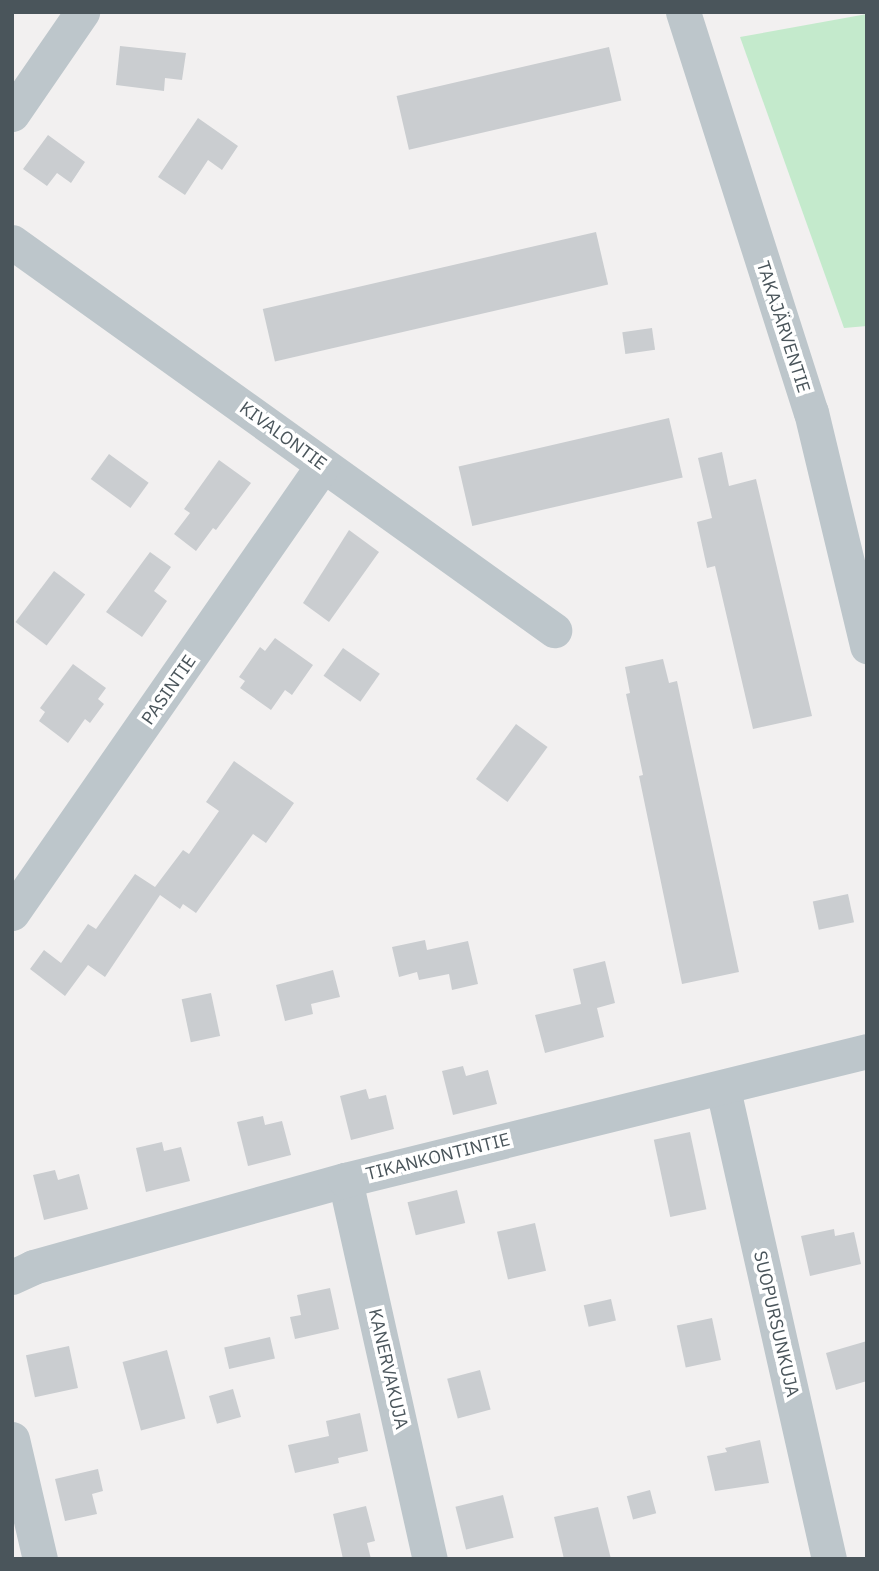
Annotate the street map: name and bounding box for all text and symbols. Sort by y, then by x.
street label: TAKAJÄRVENTIE [751,258,815,396]
street label: KIVALONTIE [235,397,331,475]
street label: PASINTIE [137,651,201,729]
street label: TIKANKONTINTIE [364,1129,512,1185]
street label: SUOPURSUNKUJA [749,1249,803,1399]
street label: KANERVAKUJA [364,1307,412,1431]

